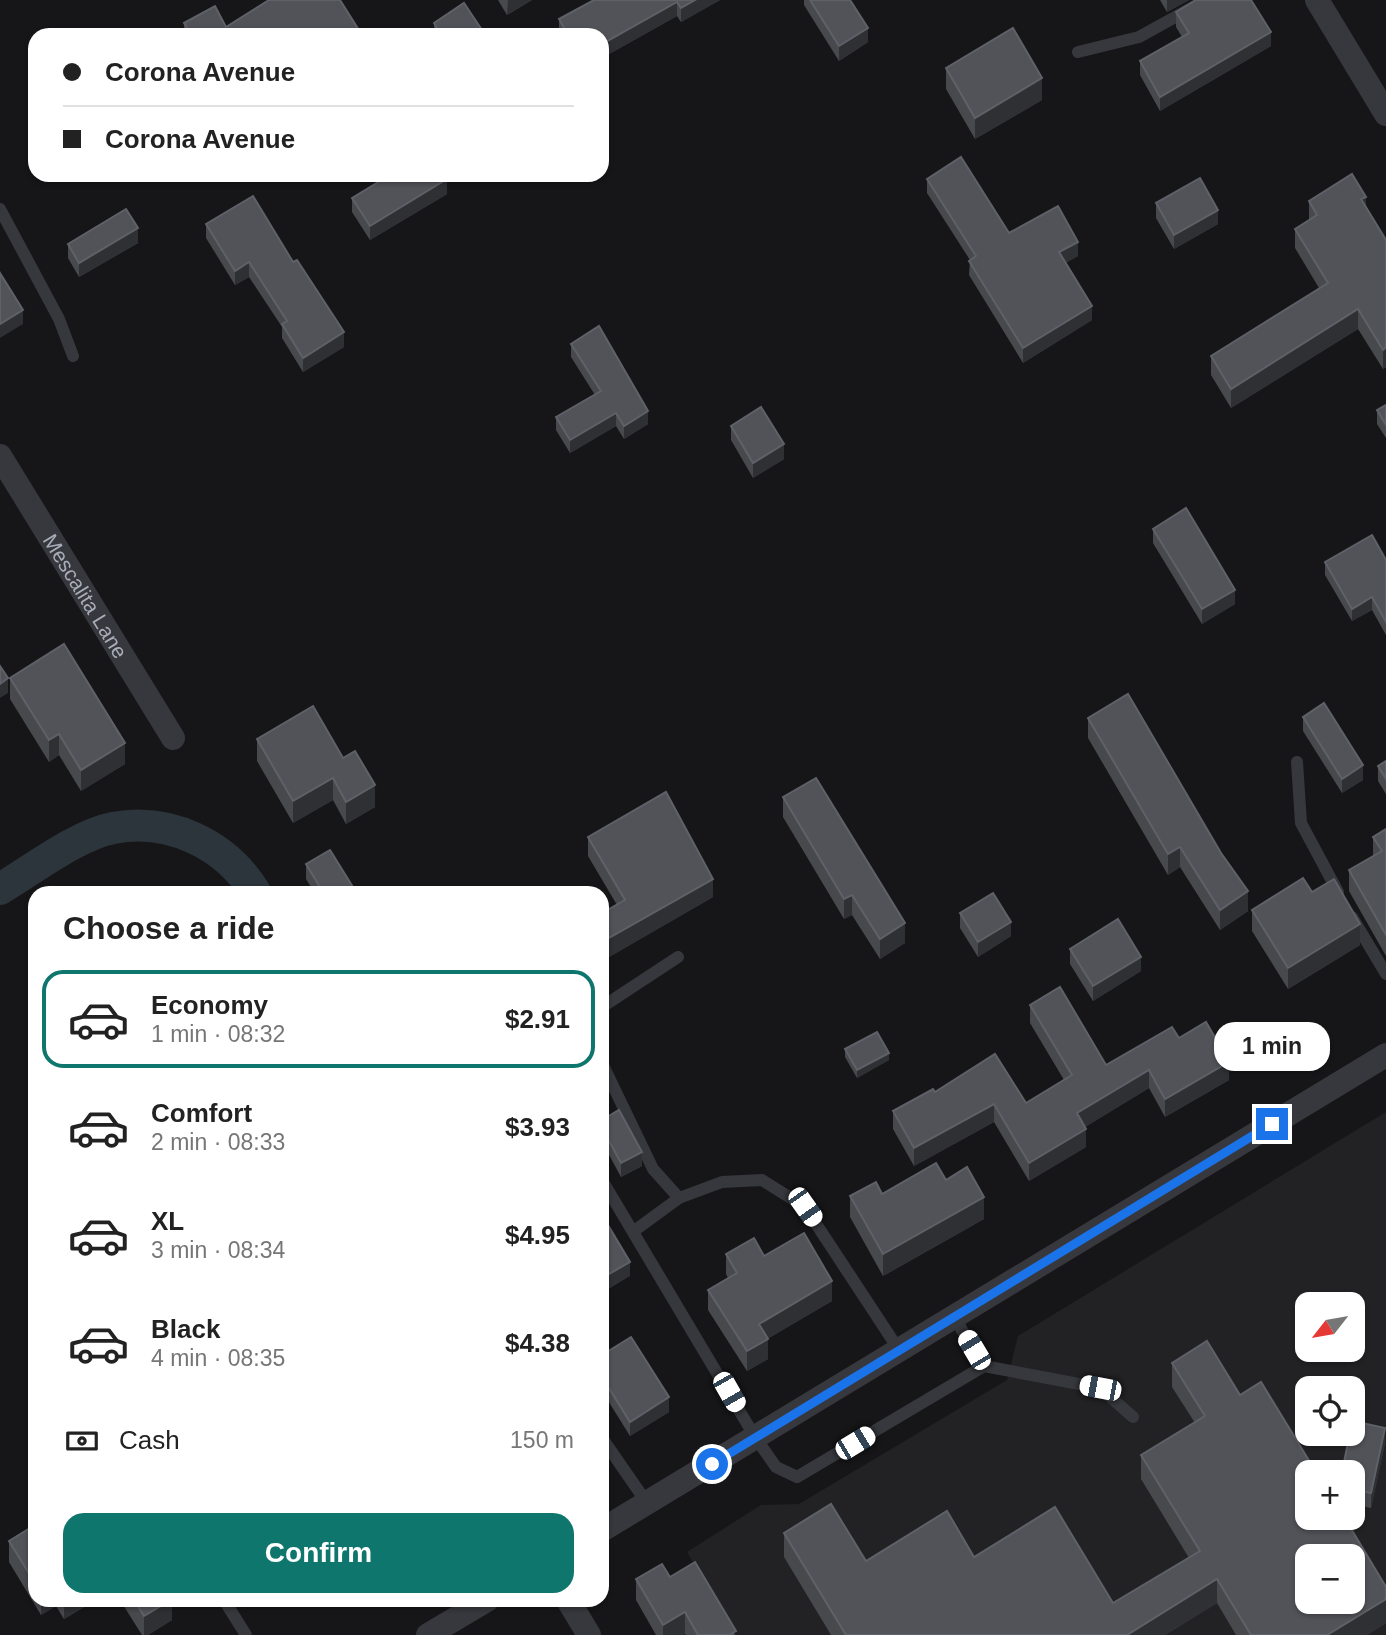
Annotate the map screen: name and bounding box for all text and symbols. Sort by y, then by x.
text: Corona Avenue [105,57,295,87]
text: Corona Avenue [105,124,295,154]
street label: Mescalita Lane [39,530,133,662]
text: Choose a ride [63,910,275,946]
icon: car [67,988,130,1051]
text: Economy [151,990,268,1020]
text: $2.91 [505,1004,570,1034]
text: 1 min · 08:32 [151,1021,285,1047]
callout: 1 min [1214,1023,1330,1072]
text: 1 min [1242,1033,1302,1059]
icon: car [67,1096,130,1159]
text: Comfort [151,1098,252,1128]
route end [1256,1108,1288,1140]
text: $3.93 [505,1112,570,1142]
text: 2 min · 08:33 [151,1129,285,1155]
car [785,1184,826,1230]
icon: car [67,1204,130,1267]
text: XL [151,1206,184,1236]
text: $4.95 [505,1220,570,1250]
text: 3 min · 08:34 [151,1237,285,1263]
north arrow [1295,1292,1365,1362]
map controls [1295,1292,1365,1614]
icon: car [67,1312,130,1375]
text: Black [151,1314,220,1344]
car [955,1327,994,1373]
text: $4.38 [505,1328,570,1358]
text: 4 min · 08:35 [151,1345,285,1371]
car [710,1369,749,1415]
car [1078,1374,1123,1402]
button: locate [1295,1376,1365,1446]
icon: cash [63,1422,101,1460]
car [832,1423,879,1463]
text: Cash [119,1425,180,1455]
text: 150 m [510,1427,574,1453]
route start [696,1448,728,1480]
button: + [1295,1460,1365,1530]
button: Confirm [63,1513,574,1593]
button: − [1295,1544,1365,1614]

